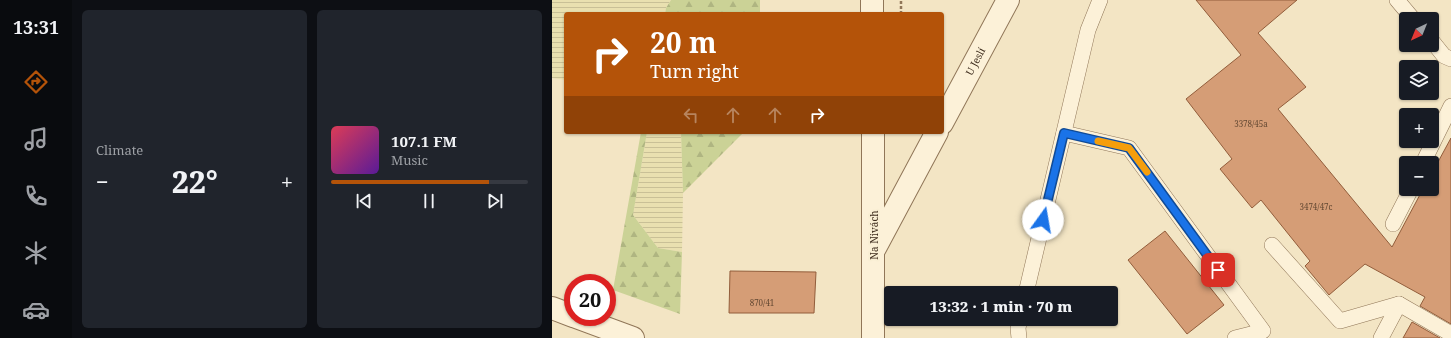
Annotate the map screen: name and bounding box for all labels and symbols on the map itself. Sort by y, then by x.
north arrow [1399,12,1439,52]
street label: U Jeslí [962,44,989,78]
house number: 3378/45a [1234,118,1268,129]
position arrow [1022,199,1064,241]
house number: 3474/47c [1299,201,1333,212]
street label: Na Nivách [867,210,881,260]
pin [1201,253,1235,287]
speed limit sign: 20 [564,274,616,326]
house number: 870/41 [750,297,774,308]

